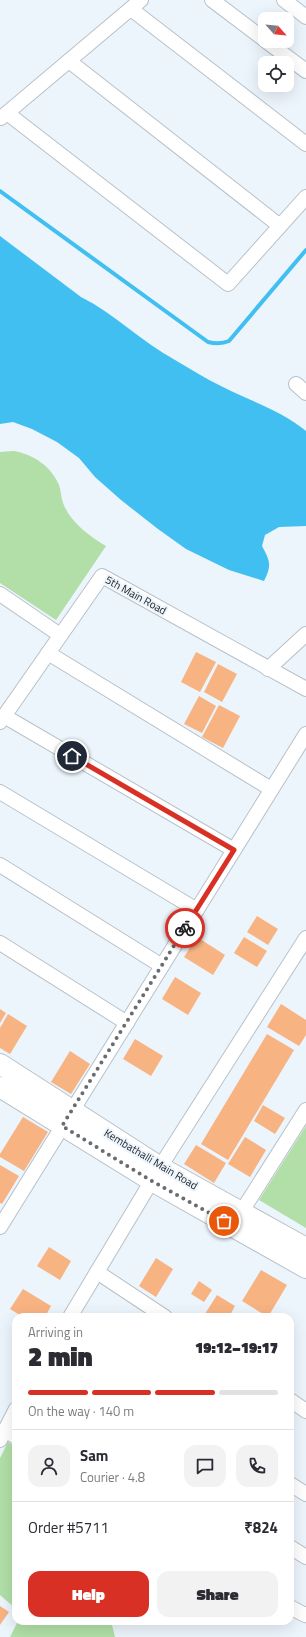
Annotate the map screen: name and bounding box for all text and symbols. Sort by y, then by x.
north arrow [258,12,294,48]
map controls [258,12,294,92]
button: locate [258,56,294,92]
street label: 5th Main Road [103,572,170,618]
pin [55,739,89,773]
icon: home [61,745,83,767]
courier [165,908,205,948]
icon: bike [174,917,196,939]
street label: Kembathalli Main Road [101,1125,201,1193]
pin [207,1204,241,1238]
icon: bag [213,1210,235,1232]
text: Arriving in [28,1322,83,1342]
text: 19:12–19:17 [195,1336,278,1359]
text: 2 min [28,1337,93,1376]
text: On the way · 140 m [28,1401,134,1421]
text: Sam [80,1444,108,1467]
button: person [28,1445,70,1487]
button: chat [184,1445,226,1487]
button: phone [236,1445,278,1487]
text: Courier · 4.8 [80,1467,145,1487]
text: Order #5711 [28,1516,109,1539]
text: ₹824 [244,1516,278,1539]
button: Help [28,1571,149,1617]
button: Share [157,1571,278,1617]

